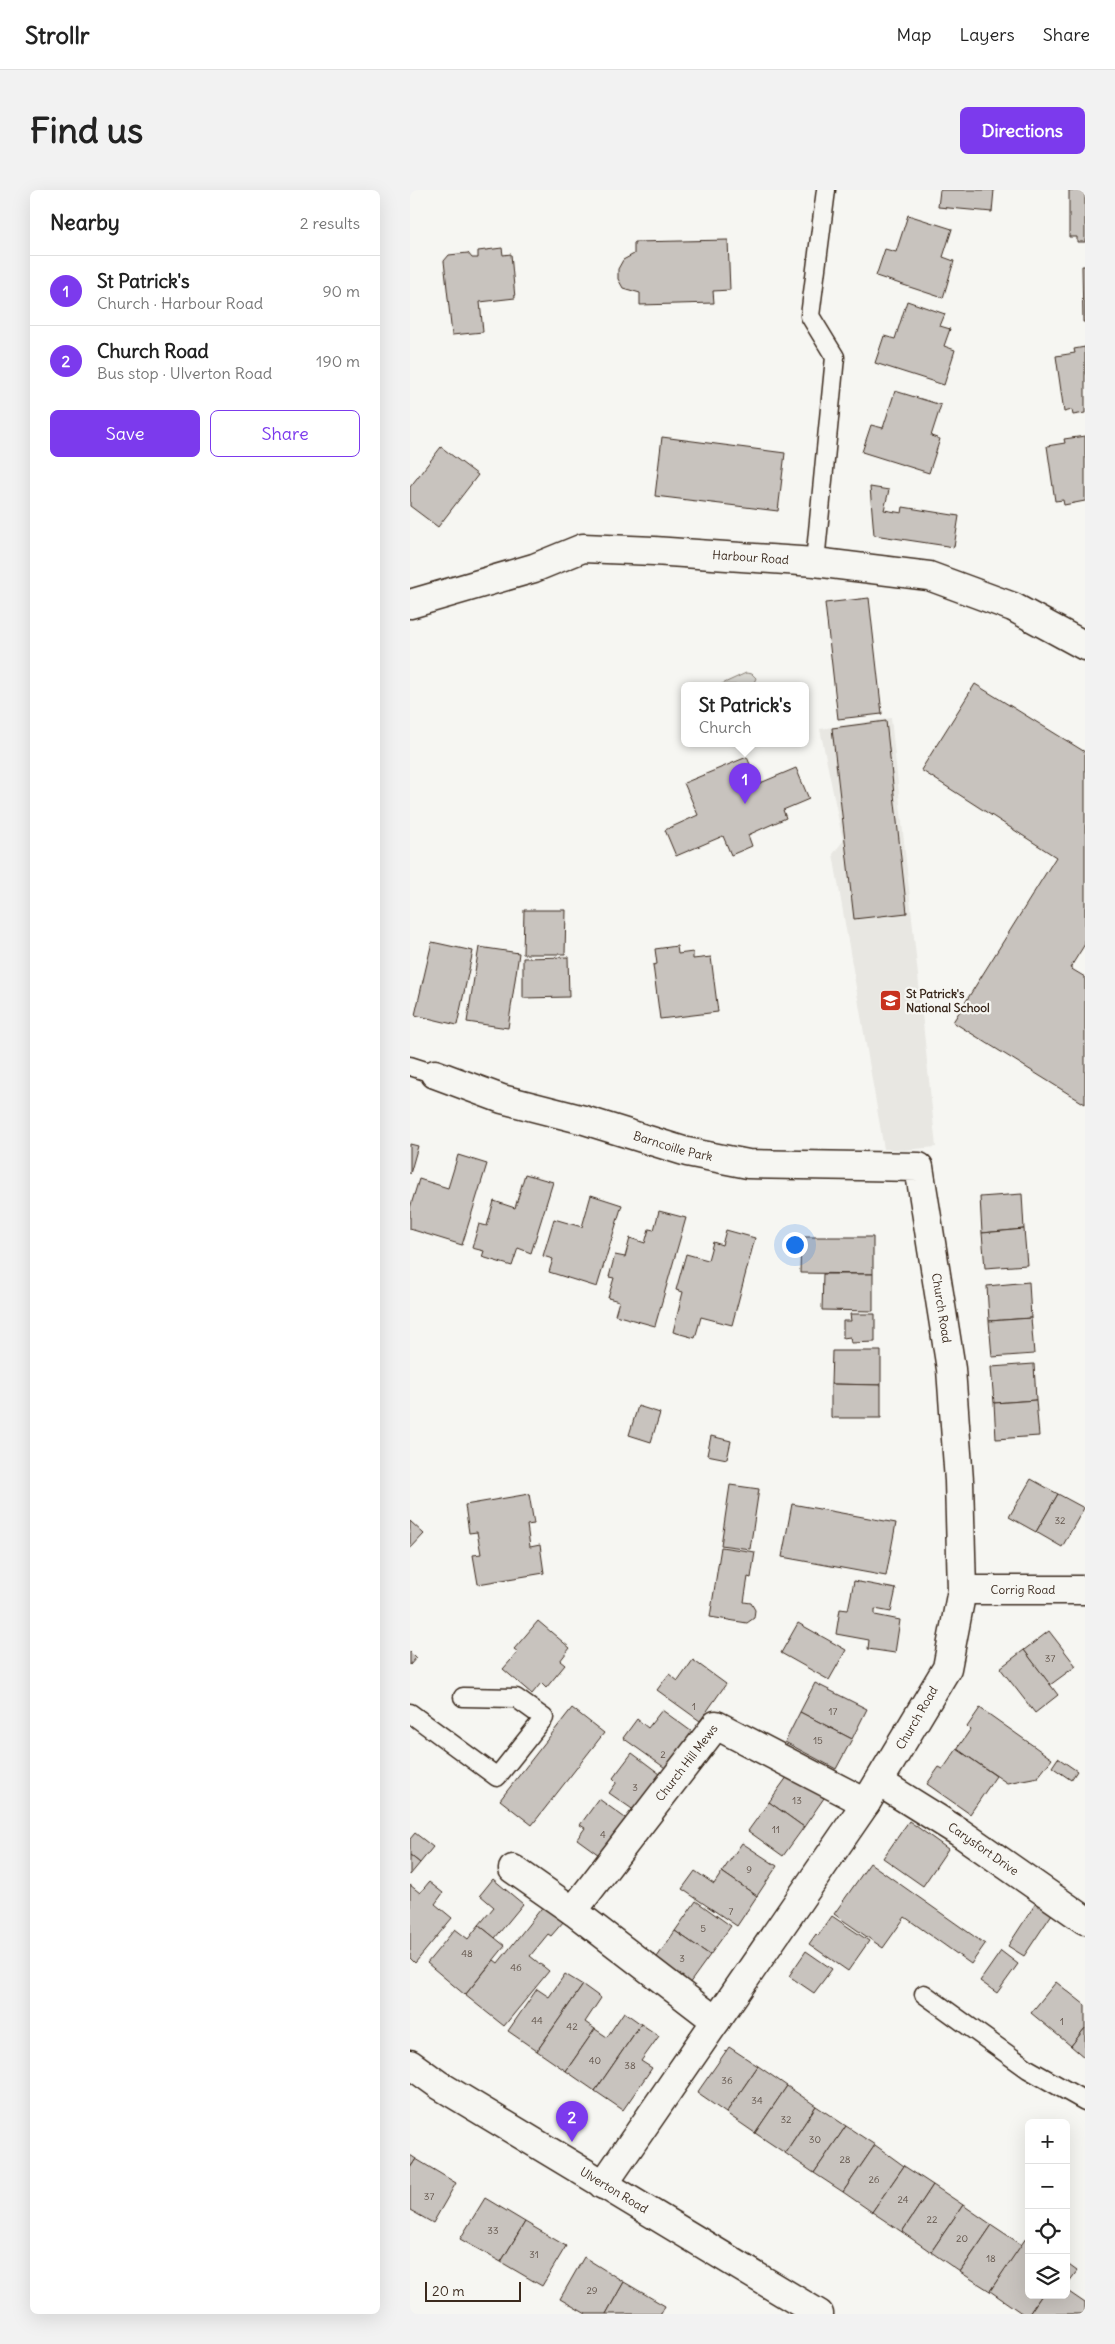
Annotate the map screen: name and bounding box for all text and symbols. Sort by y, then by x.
text: Strollr [25,20,90,50]
text: Map [896,23,931,46]
text: Layers [959,23,1015,46]
text: Share [1043,23,1090,46]
button: Directions [960,107,1085,154]
text: Find us [30,108,143,152]
text: Nearby [50,209,120,236]
text: 2 results [300,213,360,233]
text: St Patrick's [97,269,190,293]
text: 1 [63,281,69,301]
text: 90 m [322,281,360,301]
text: Church · Harbour Road [97,293,263,313]
text: Church Road [97,339,209,363]
text: 2 [62,351,70,371]
text: 190 m [316,351,360,371]
text: Bus stop · Ulverton Road [97,363,272,383]
button: Save [50,410,200,457]
button: Share [210,410,360,457]
street label: Harbour Road [712,547,789,567]
popup [681,682,809,747]
text: St Patrick's [699,693,791,717]
text: Church [699,717,751,737]
pin: 1 [729,763,761,804]
place label: St Patrick's National School [906,986,990,1015]
school or university icon: St Patrick's National School [878,989,902,1013]
street label: Barncoille Park [632,1128,714,1164]
your location [782,1232,808,1258]
street label: Church Road [929,1272,955,1344]
house number: 32 [1054,1514,1066,1527]
street label: Corrig Road [991,1582,1055,1597]
house number: 37 [1045,1652,1055,1665]
street label: Church Road [892,1683,941,1752]
house number: 1 [692,1700,696,1713]
house number: 17 [829,1705,838,1718]
street label: Church Hill Mews [652,1721,721,1804]
house number: 15 [813,1734,823,1747]
house number: 2 [660,1748,666,1761]
house number: 3 [632,1781,638,1794]
house number: 13 [792,1794,802,1807]
street label: Carysfort Drive [945,1819,1022,1878]
house number: 11 [772,1823,780,1836]
house number: 4 [600,1828,606,1841]
house number: 9 [746,1863,752,1876]
house number: 7 [729,1905,734,1918]
house number: 5 [700,1922,706,1935]
house number: 48 [461,1947,473,1960]
house number: 3 [679,1952,685,1965]
house number: 46 [510,1961,522,1974]
house number: 44 [531,2014,543,2027]
house number: 1 [1060,2015,1064,2028]
house number: 42 [566,2020,578,2033]
house number: 40 [589,2054,601,2067]
house number: 38 [624,2059,636,2072]
house number: 36 [721,2074,733,2087]
house number: 34 [751,2094,763,2107]
pin: 2 [556,2101,588,2142]
house number: 32 [780,2113,792,2126]
map controls [1025,2119,1070,2299]
button: + [1025,2119,1070,2164]
house number: 30 [809,2133,821,2146]
house number: 28 [839,2153,851,2166]
street label: Ulverton Road [577,2164,651,2216]
button: − [1025,2164,1070,2209]
house number: 26 [868,2173,880,2186]
house number: 37 [424,2190,434,2203]
house number: 24 [897,2193,909,2206]
button: locate [1025,2209,1070,2254]
house number: 22 [927,2213,938,2226]
house number: 33 [487,2224,499,2237]
house number: 20 [956,2232,968,2245]
house number: 31 [529,2248,539,2261]
house number: 18 [986,2252,996,2265]
button: layers [1025,2254,1070,2299]
scale bar [425,2279,521,2302]
text: 20 m [432,2282,465,2300]
house number: 29 [586,2284,598,2297]

